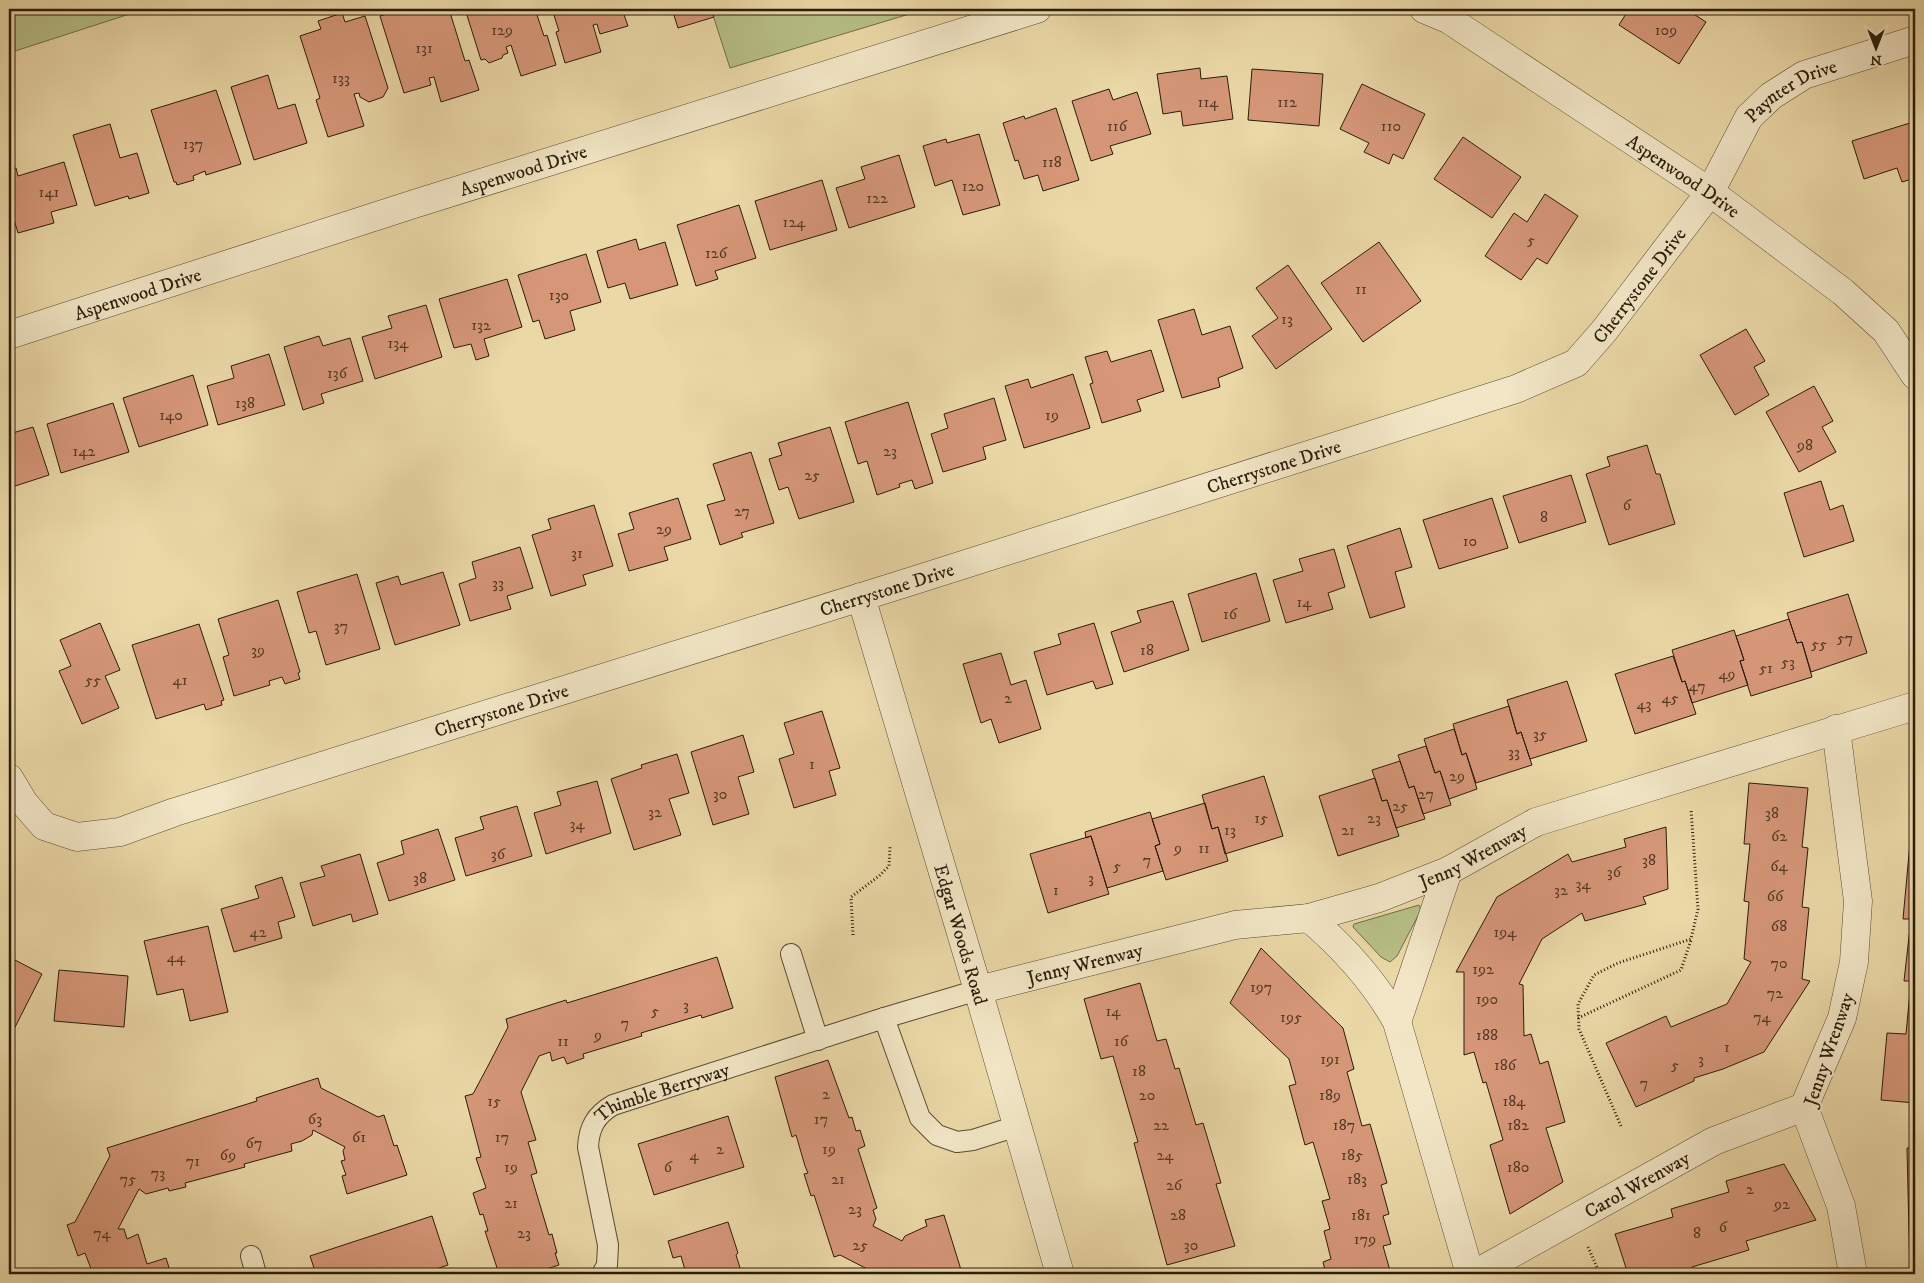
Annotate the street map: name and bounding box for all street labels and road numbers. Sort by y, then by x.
street label: Paynter Drive [1740,55,1840,128]
street label: Aspenwood Drive [1622,130,1744,224]
street label: Aspenwood Drive [457,141,590,202]
street label: Cherrystone Drive [1589,223,1692,349]
street label: Aspenwood Drive [71,264,205,326]
street label: Cherrystone Drive [1204,435,1344,500]
street label: Cherrystone Drive [817,558,957,622]
street label: Cherrystone Drive [432,679,572,743]
street label: Jenny Wrenway [1414,819,1532,895]
street label: Edgar Woods Road [928,862,992,1008]
street label: Jenny Wrenway [1023,939,1146,991]
street label: Jenny Wrenway [1799,989,1860,1111]
street label: Thimble Berryway [590,1058,733,1127]
street label: Carol Wrenway [1581,1146,1695,1224]

